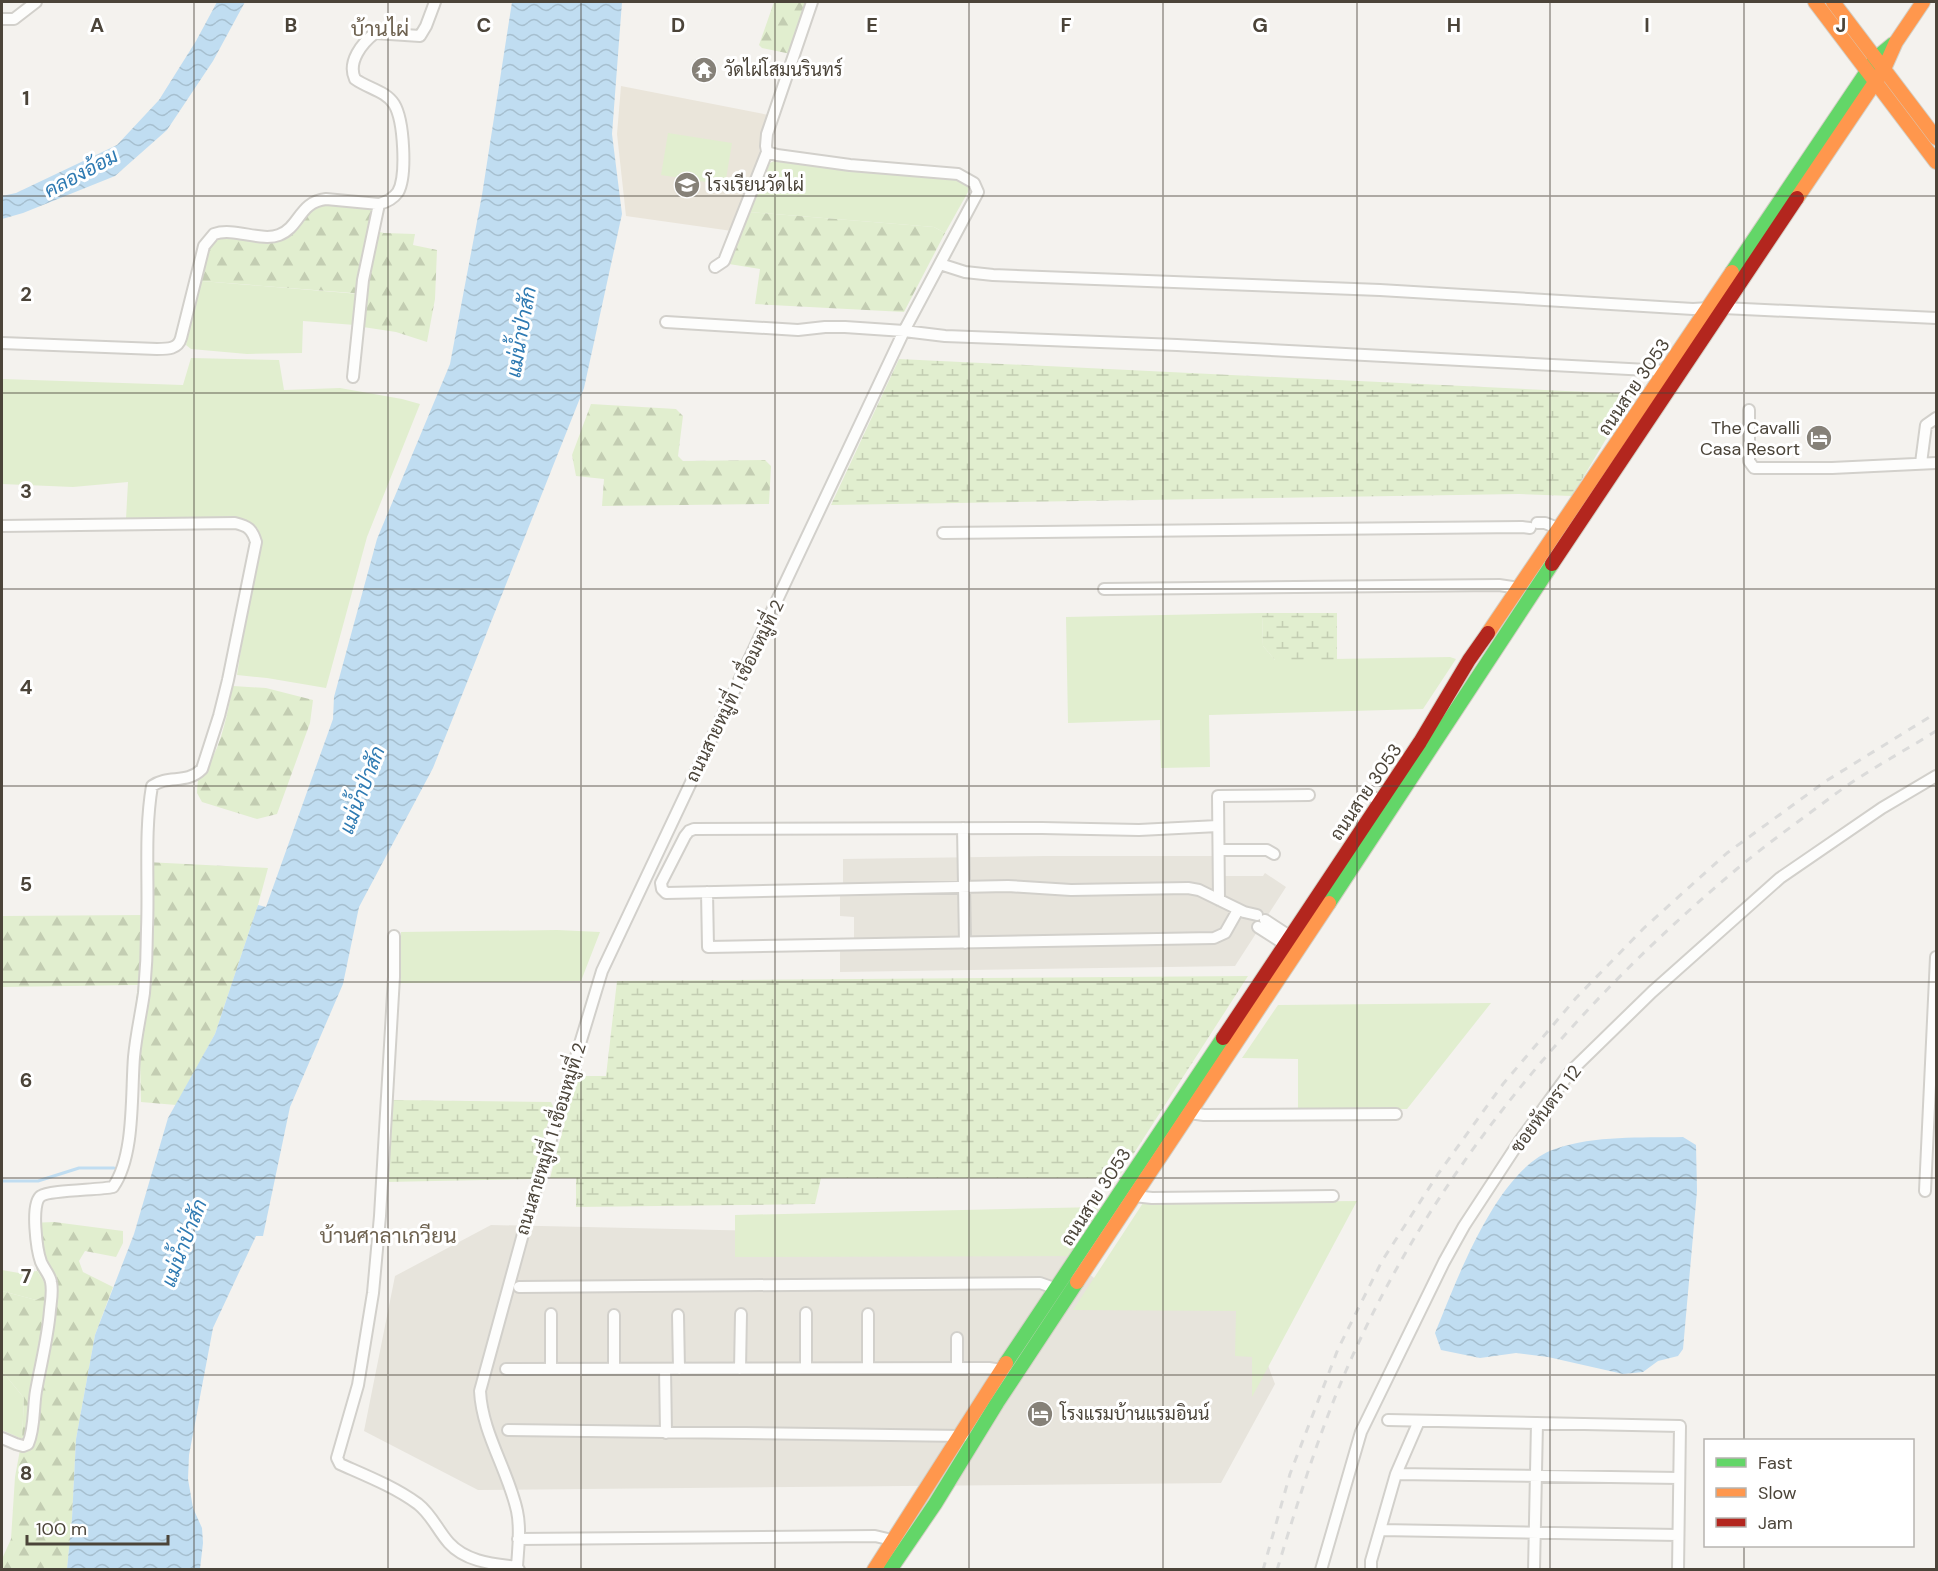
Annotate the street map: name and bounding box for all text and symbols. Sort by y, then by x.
text: A [90,12,104,38]
text: B [285,12,297,38]
text: C [477,12,491,38]
text: D [671,12,685,38]
text: E [866,12,878,38]
text: F [1060,12,1072,38]
text: G [1252,12,1268,38]
text: H [1447,12,1461,38]
text: I [1644,12,1650,38]
text: J [1836,12,1846,38]
district label: บ้านไผ่ [351,15,409,43]
temple icon: วัดไผ่โสมนรินทร์ [689,55,719,85]
place label: วัดไผ่โสมนรินทร์ [724,57,843,82]
text: 1 [22,85,30,111]
water label: คลองอ้อม [39,143,123,203]
school or university icon: โรงเรียนวัดไผ่ [672,170,702,200]
place label: โรงเรียนวัดไผ่ [705,172,804,197]
text: 2 [20,281,32,307]
water label: แม่น้ำป่าสัก [495,283,542,380]
street label: ถนนสาย 3053 [1593,334,1675,440]
place label: The Cavalli Casa Resort [1700,416,1800,461]
hotel icon: The Cavalli Casa Resort [1804,423,1834,453]
text: 3 [20,478,32,504]
street label: ถนนสายหมู่ที่ 1 เชื่อมหมู่ที่ 2 [677,594,791,787]
text: 4 [20,674,33,700]
street label: ถนนสาย 3053 [1325,739,1407,845]
water label: แม่น้ำป่าสัก [329,740,391,838]
text: 5 [20,871,32,897]
street label: ถนนสายหมู่ที่ 1 เชื่อมหมู่ที่ 2 [506,1039,593,1238]
street label: ซอยหันตรา 12 [1505,1060,1587,1158]
text: 6 [20,1067,32,1093]
street label: ถนนสาย 3053 [1055,1143,1137,1251]
water label: แม่น้ำป่าสัก [151,1193,213,1291]
district label: บ้านศาลาเกวียน [319,1222,457,1250]
text: 7 [21,1263,32,1289]
hotel icon: โรงแรมบ้านแรมอินน์ [1025,1399,1055,1429]
place label: โรงแรมบ้านแรมอินน์ [1059,1401,1209,1426]
legend [1704,1439,1914,1547]
text: Fast [1758,1451,1793,1475]
text: 8 [20,1460,32,1486]
text: Slow [1758,1481,1797,1505]
scale bar [27,1508,168,1546]
text: Jam [1758,1511,1793,1535]
text: 100 m [36,1517,87,1541]

